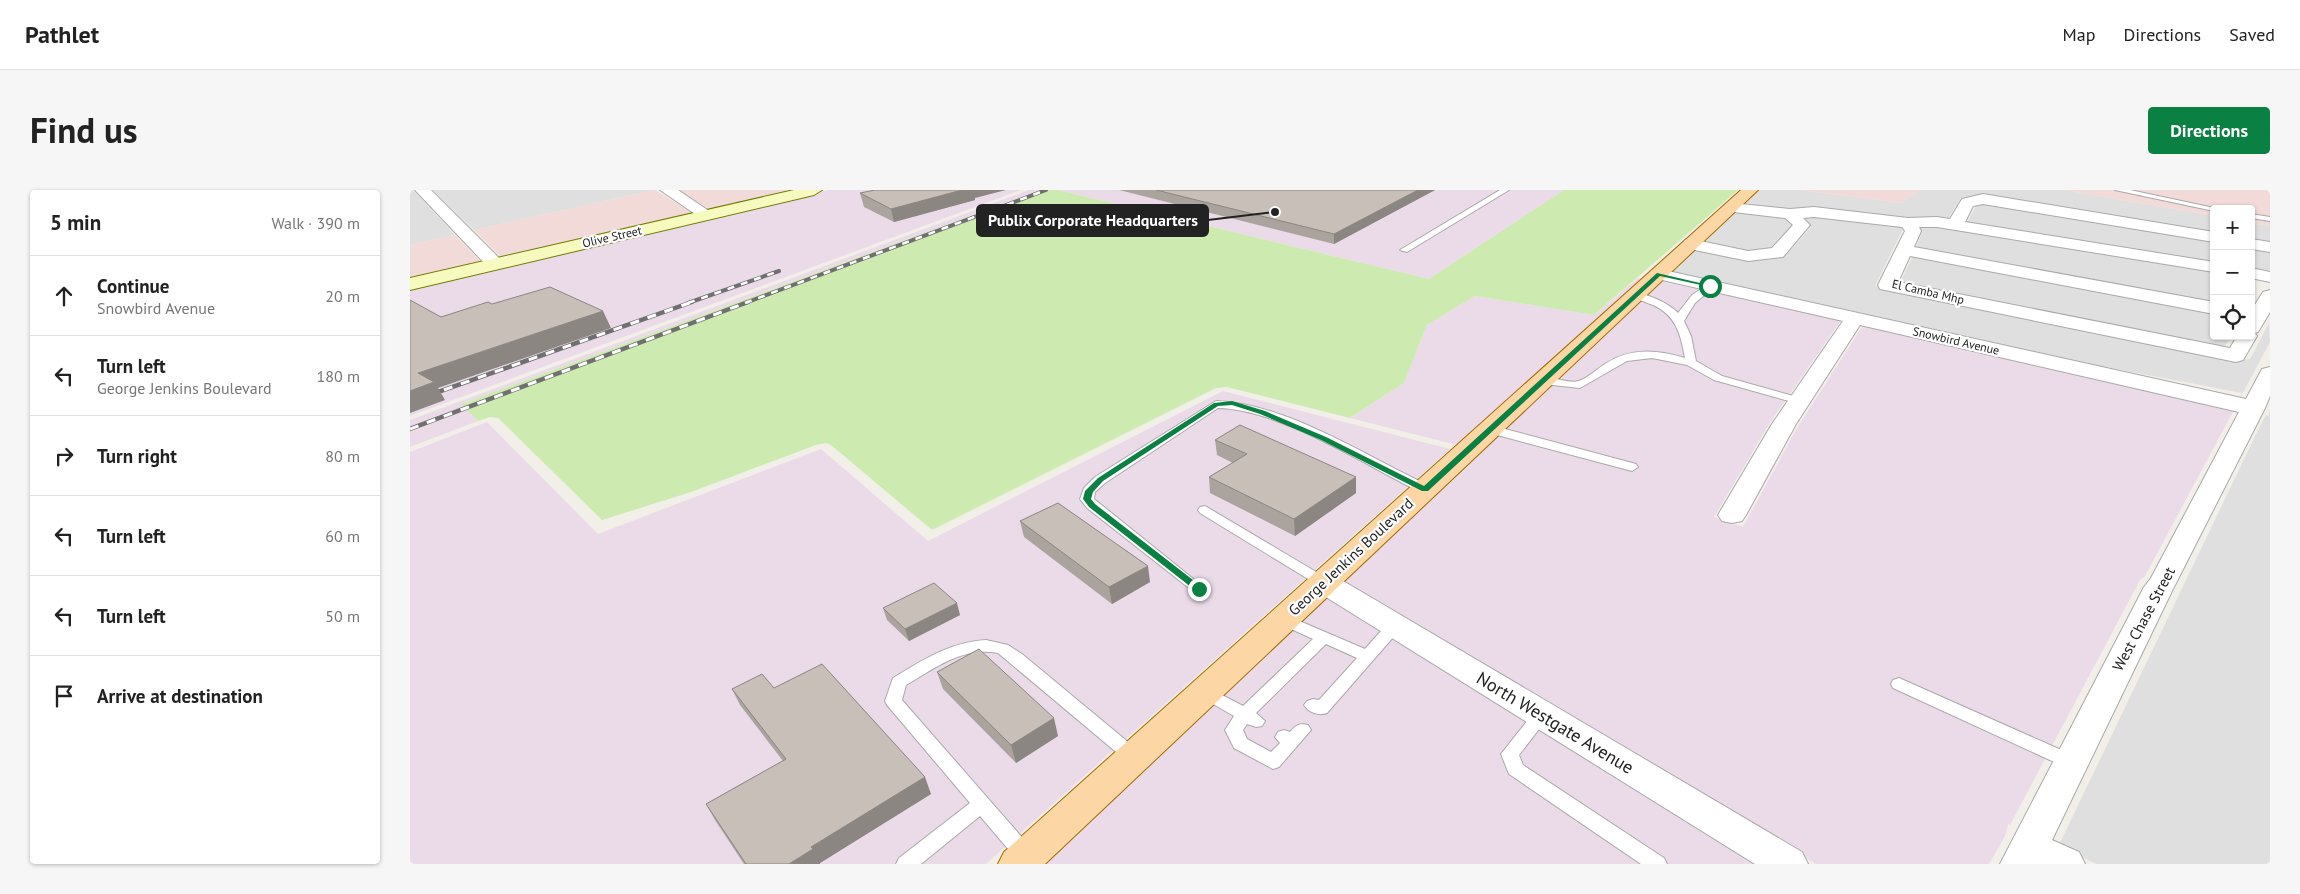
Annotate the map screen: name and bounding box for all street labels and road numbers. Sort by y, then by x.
street label: Olive Street [581,222,643,251]
street label: El Camba Mhp [1891,276,1966,307]
street label: Snowbird Avenue [1911,323,2001,358]
street label: George Jenkins Boulevard [1284,494,1417,619]
street label: West Chase Street [2108,563,2179,674]
street label: North Westgate Avenue [1472,666,1638,779]

